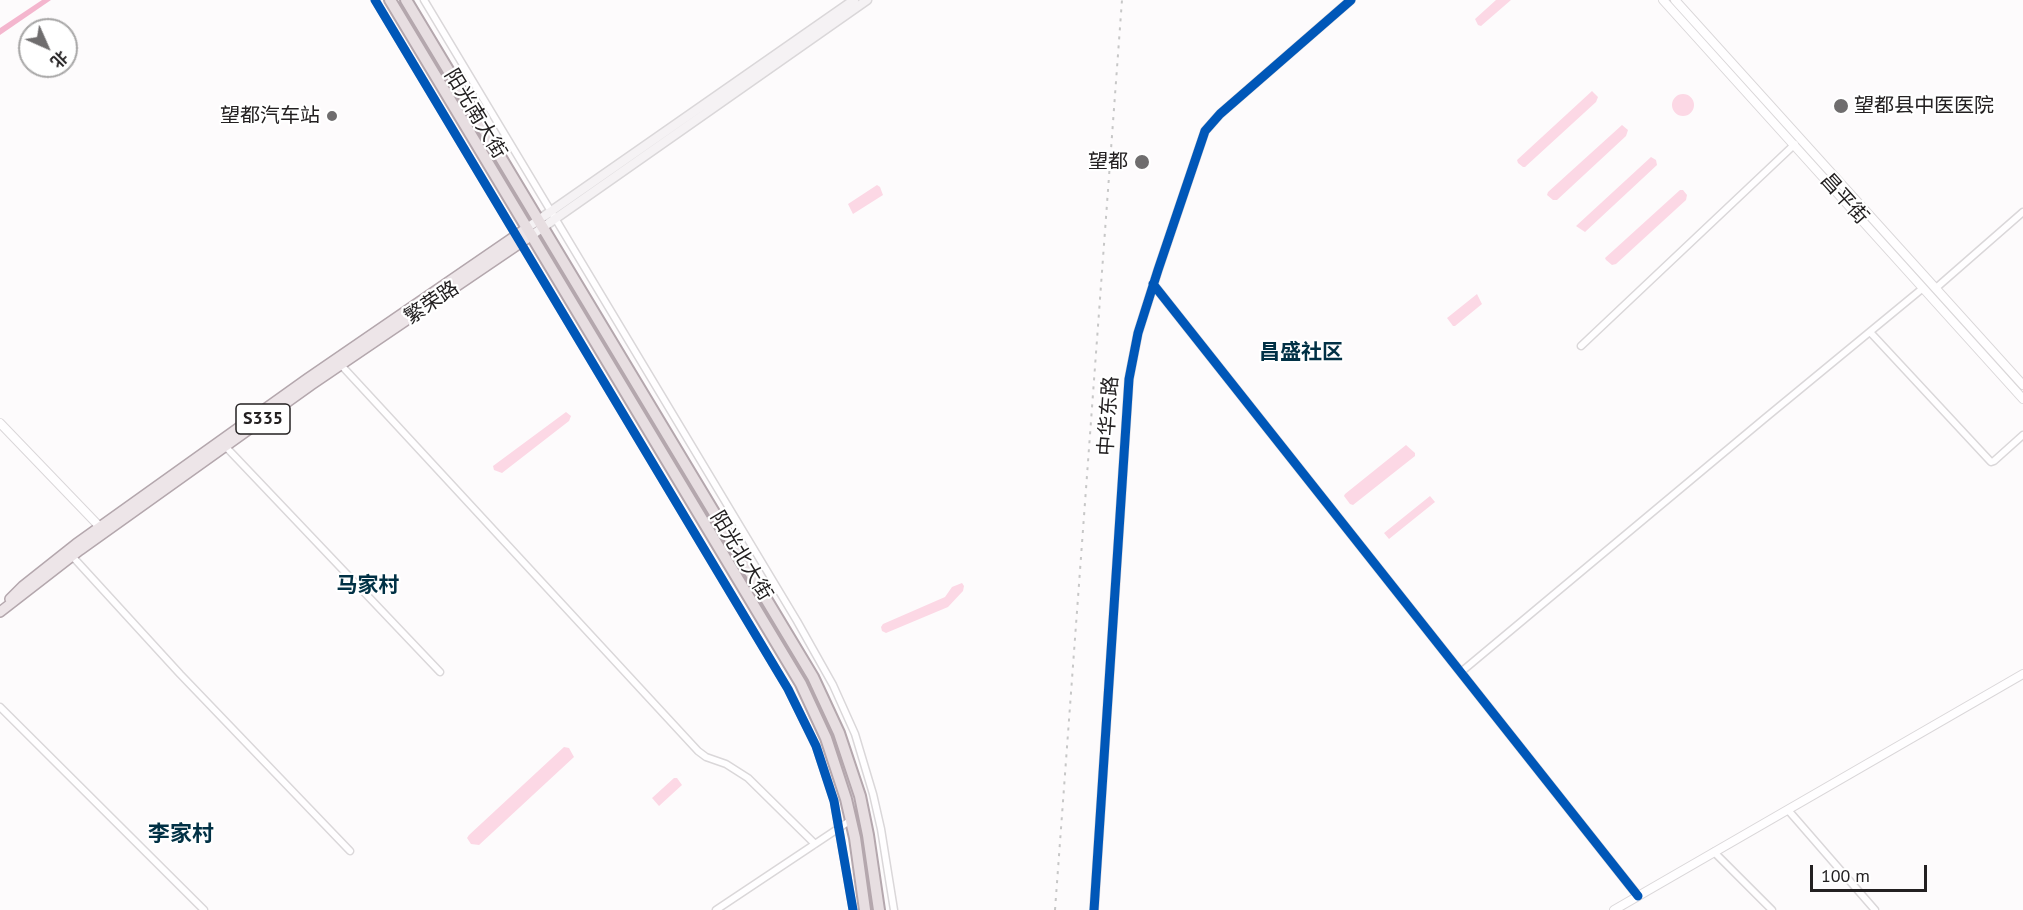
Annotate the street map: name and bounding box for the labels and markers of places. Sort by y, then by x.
place label: 望都县中医医院 [1854,94,1994,118]
marker: 望都县中医医院 [1832,97,1850,115]
place label: 望都汽车站 [220,104,320,128]
marker: 望都汽车站 [325,109,339,123]
place label: 望都 [1088,150,1128,174]
marker: 望都 [1133,153,1151,171]

